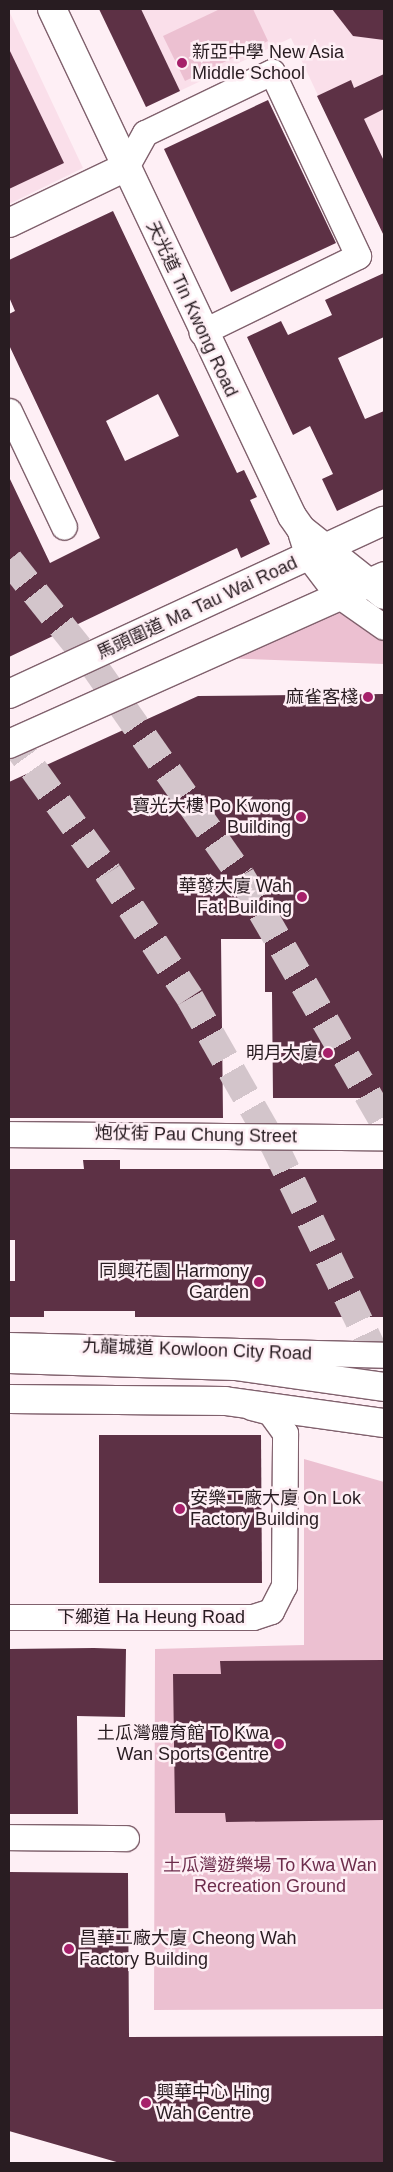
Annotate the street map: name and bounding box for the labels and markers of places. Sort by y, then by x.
place label: 新亞中學 New Asia Middle School [192,42,345,84]
marker: 新亞中學 New Asia Middle School [176,57,188,69]
place label: 麻雀客棧 [286,686,358,708]
marker: 麻雀客棧 [362,691,374,703]
place label: 寶光大樓 Po Kwong Building [132,796,291,839]
marker: 寶光大樓 Po Kwong Building [295,811,307,823]
place label: 華發大廈 Wah Fat Building [179,876,292,919]
marker: 華發大廈 Wah Fat Building [296,891,308,903]
place label: 明月大廈 [246,1042,318,1064]
marker: 明月大廈 [322,1047,334,1059]
place label: 同興花園 Harmony Garden [99,1261,249,1304]
marker: 同興花園 Harmony Garden [253,1276,265,1288]
place label: 安樂工廠大廈 On Lok Factory Building [190,1488,361,1530]
marker: 安樂工廠大廈 On Lok Factory Building [174,1503,186,1515]
place label: 土瓜灣體育館 To Kwa Wan Sports Centre [97,1723,269,1766]
marker: 土瓜灣體育館 To Kwa Wan Sports Centre [273,1738,285,1750]
place label: 昌華工廠大廈 Cheong Wah Factory Building [79,1928,296,1970]
marker: 昌華工廠大廈 Cheong Wah Factory Building [63,1943,75,1955]
place label: 興華中心 Hing Wah Centre [156,2082,270,2124]
marker: 興華中心 Hing Wah Centre [140,2097,152,2109]

